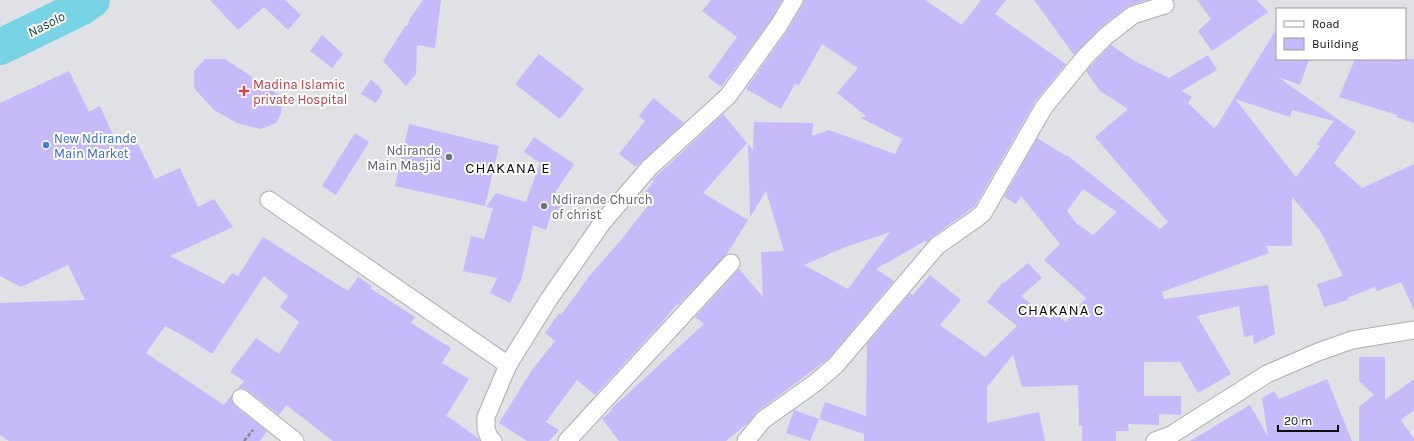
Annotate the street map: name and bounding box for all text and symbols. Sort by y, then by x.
water label: Nasolo [25,8,68,41]
legend [1276,8,1406,60]
text: Road [1312,17,1340,31]
text: Building [1312,37,1359,51]
place label: Madina Islamic private Hospital [253,77,347,107]
marker: Madina Islamic private Hospital [238,85,250,97]
place label: New Ndirande Main Market [54,131,137,161]
marker: New Ndirande Main Market [41,140,51,150]
place label: Ndirande Main Masjid [367,143,441,173]
marker: Ndirande Main Masjid [444,152,454,162]
district label: CHAKANA E [465,159,551,177]
place label: Ndirande Church of christ [552,192,653,222]
marker: Ndirande Church of christ [539,201,549,211]
district label: CHAKANA C [1018,301,1104,319]
scale bar [1278,407,1338,433]
text: 20 m [1284,414,1312,428]

